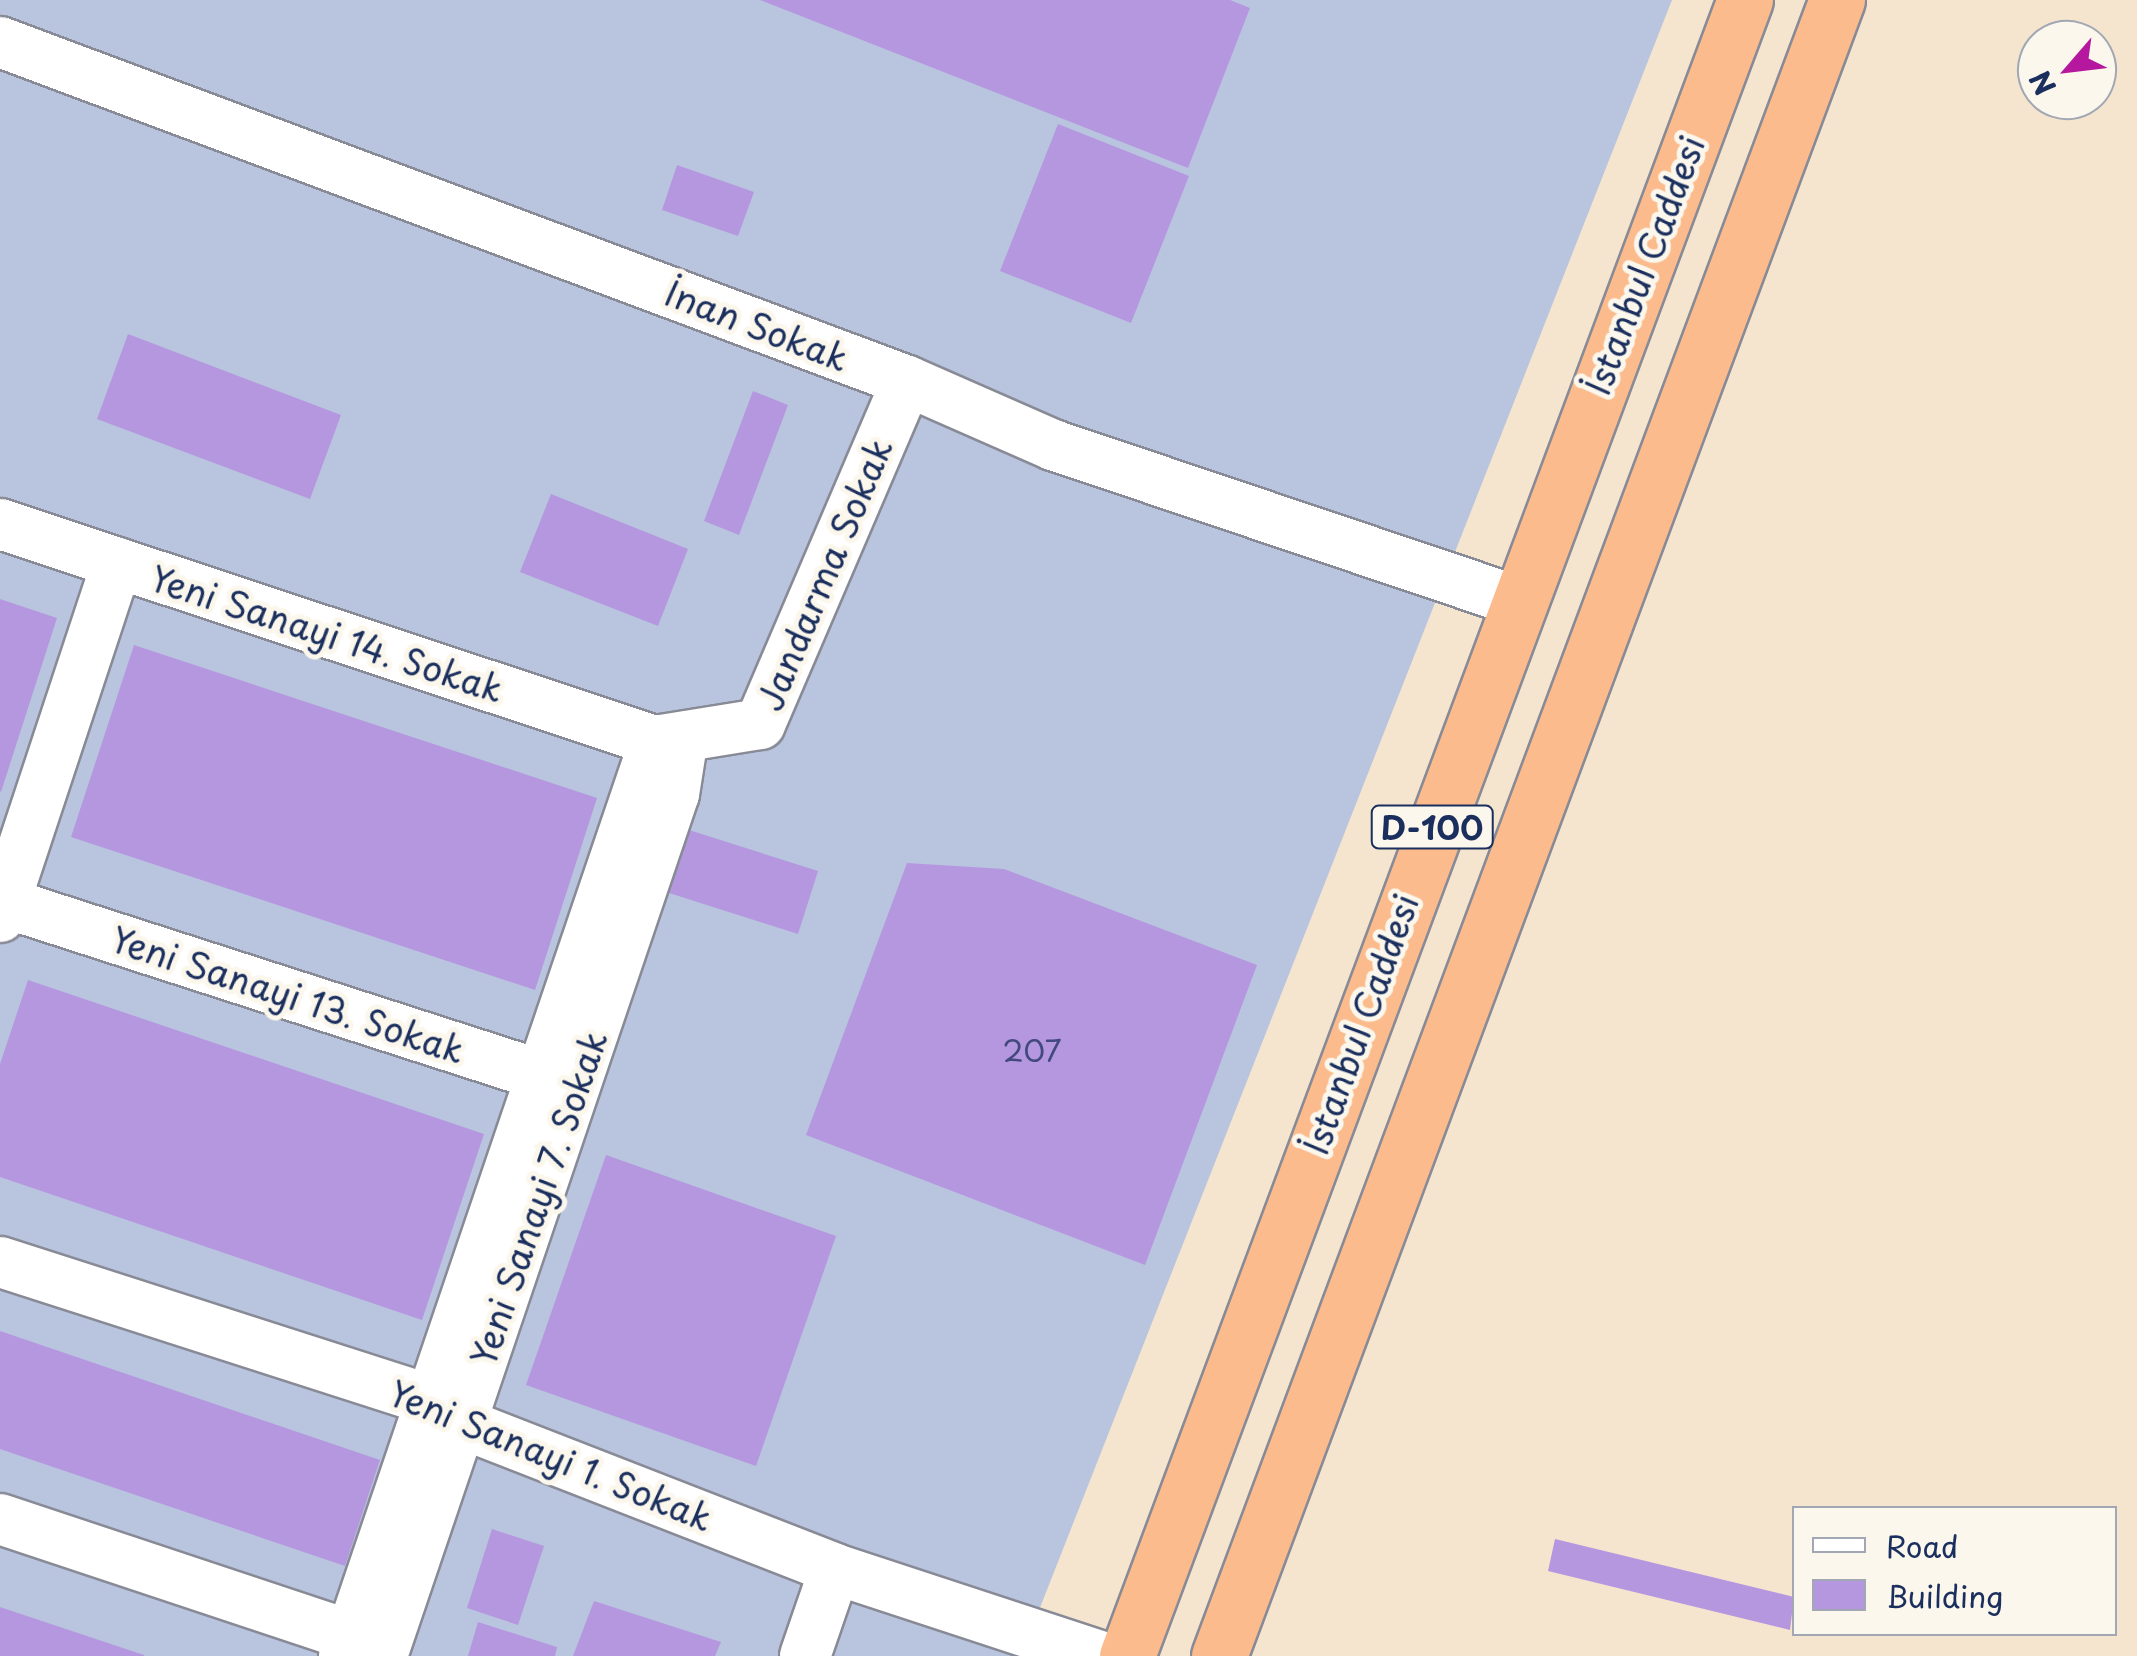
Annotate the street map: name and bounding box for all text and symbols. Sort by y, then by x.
north arrow [2017,20,2117,120]
text: N [2018,63,2066,103]
street label: İstanbul Caddesi [1575,129,1713,401]
street label: İnan Sokak [660,271,854,379]
street label: Jandarma Sokak [748,432,900,716]
street label: Yeni Sanayi 14. Sokak [144,556,510,710]
road number: D-100 [1370,800,1494,854]
street label: İstanbul Caddesi [1293,887,1427,1161]
street label: Yeni Sanayi 13. Sokak [105,917,471,1071]
street label: Yeni Sanayi 7. Sokak [461,1025,615,1371]
house number: 207 [1002,1032,1062,1068]
street label: Yeni Sanayi 1. Sokak [381,1370,721,1540]
legend [1792,1506,2117,1636]
text: Road [1886,1523,1959,1568]
text: Building [1886,1573,2003,1618]

